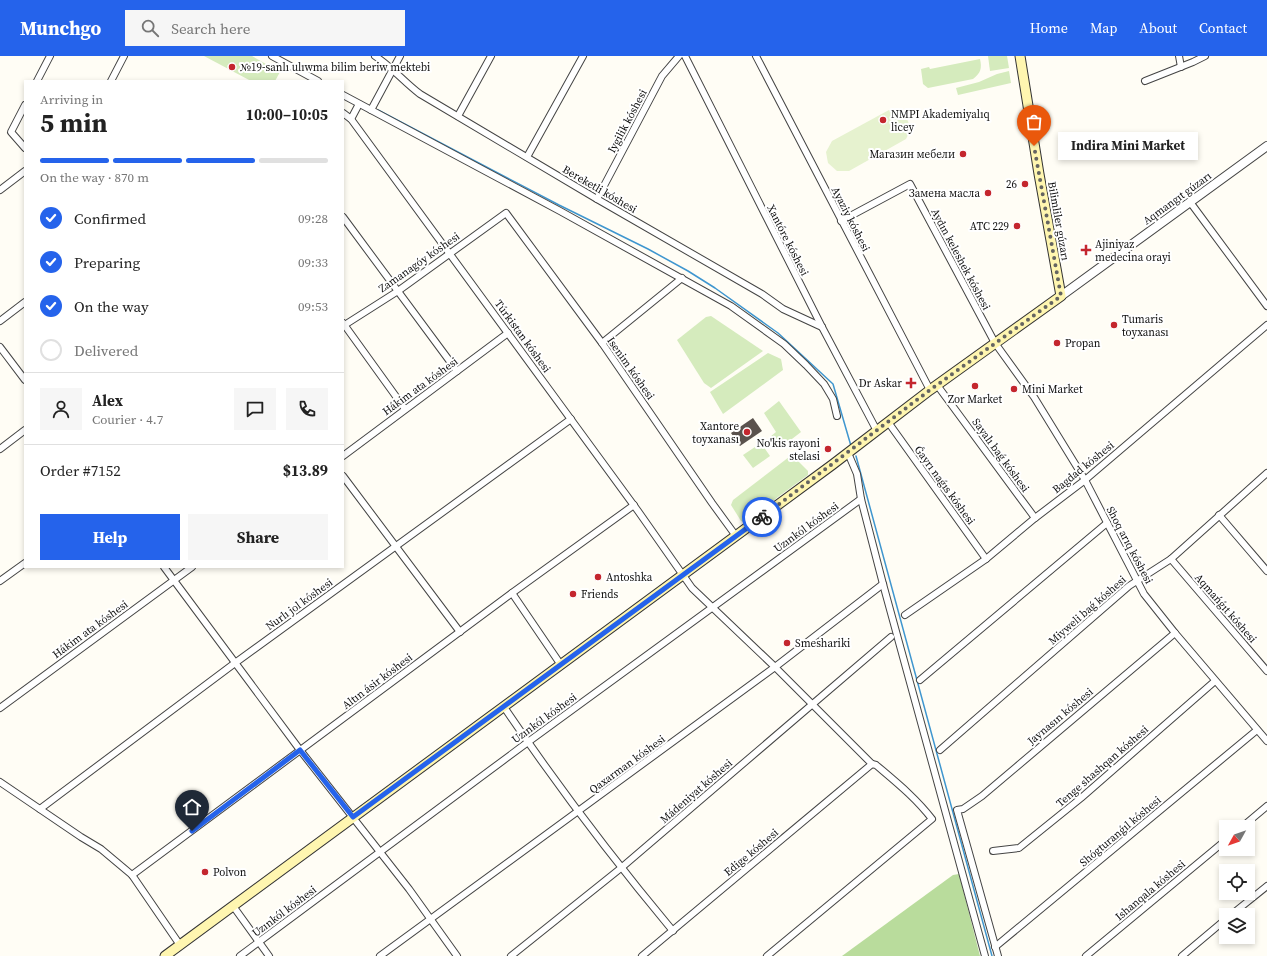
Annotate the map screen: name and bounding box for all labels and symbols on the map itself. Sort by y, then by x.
place label: №19-sanlı ulıwma bilim beriw mektebi [240,60,430,75]
marker: №19-sanlı ulıwma bilim beriw mektebi [227,62,237,72]
street label: Iygilik kóshesi [604,87,651,156]
pin [1017,105,1051,146]
place label: NMPI Akademiyalıq licey [891,107,990,135]
marker: NMPI Akademiyalıq licey [878,115,888,125]
callout: Indira Mini Market [1058,132,1198,160]
place label: Магазин мебели [869,147,955,162]
marker: Магазин мебели [958,149,968,159]
street label: Bereketli kóshesi [560,162,640,217]
street label: Aqmangıt gúzarı [1140,169,1214,228]
place label: 26 [1006,177,1017,192]
marker: 26 [1020,179,1030,189]
street label: Bilimliler gúzarı [1044,180,1073,262]
street label: Ayaziy kóshesi [828,184,873,254]
place label: Замена масла [909,186,980,201]
marker: Замена масла [983,188,993,198]
street label: Xantóre kóshesi [763,202,812,279]
street label: Aydın keleshek kóshesi [927,206,994,313]
place label: АТС 229 [970,219,1009,234]
marker: АТС 229 [1012,221,1022,231]
street label: Zamanagóy kóshesi [376,229,463,296]
place label: Ajiniyaz medecina orayi [1095,237,1171,265]
marker: Ajiniyaz medecina orayi [1080,244,1092,256]
street label: Túrkistan kóshesi [491,297,554,376]
place label: Tumaris toyxanası [1122,312,1169,340]
marker: Tumaris toyxanası [1109,320,1119,330]
street label: Isenim kóshesi [603,334,658,403]
place label: Propan [1065,336,1101,351]
marker: Propan [1052,338,1062,348]
street label: Hákim ata kóshesi [380,354,461,419]
place label: Dr Askar [859,376,902,391]
marker: Dr Askar [905,377,917,389]
marker: Zor Market [970,381,980,391]
place label: Mini Market [1022,382,1083,397]
marker: Mini Market [1009,384,1019,394]
place label: Zor Market [948,392,1002,407]
street label: Sayalı baǵ kóshesi [969,415,1033,495]
place label: Xantore toyxanası [692,419,739,447]
marker: Xantore toyxanası [742,427,752,437]
place label: No'kis rayoni stelasi [756,436,820,464]
street label: Bagdad kóshesi [1049,438,1117,497]
street label: Ǵayrı naǵıs kóshesi [911,443,978,528]
marker: No'kis rayoni stelasi [823,444,833,454]
courier [742,497,782,537]
street label: Uzınkól kóshesi [771,499,842,556]
street label: Shoq arıq kóshesi [1103,504,1156,587]
place label: Antoshka [606,570,653,585]
street label: Aqmańǵıt kóshesi [1191,570,1260,646]
marker: Antoshka [593,572,603,582]
street label: Miyweli baǵ kóshesi [1045,572,1129,648]
street label: Nurlı jol kóshesi [263,575,336,634]
place label: Friends [581,587,619,602]
marker: Friends [568,589,578,599]
street label: Hákim ata kóshesi [50,597,131,662]
place label: Smeshariki [795,636,850,651]
marker: Smeshariki [782,638,792,648]
street label: Altın ásir kóshesi [339,650,415,713]
street label: Jaynasın kóshesi [1024,685,1096,749]
street label: Uzınkól kóshesi [509,690,580,747]
street label: Tenge shashqan kóshesi [1053,722,1152,811]
street label: Qaxarman kóshesi [586,732,668,797]
street label: Mádeniyat kóshesi [657,756,736,827]
pin [175,790,209,831]
street label: Shógturanǵıl kóshesi [1076,793,1164,870]
north arrow [1219,820,1255,856]
street label: Edige kóshesi [721,825,782,880]
street label: Ishanqala kóshesi [1112,857,1188,924]
place label: Polvon [213,865,247,880]
marker: Polvon [200,867,210,877]
street label: Uzınkól kóshesi [249,882,320,941]

